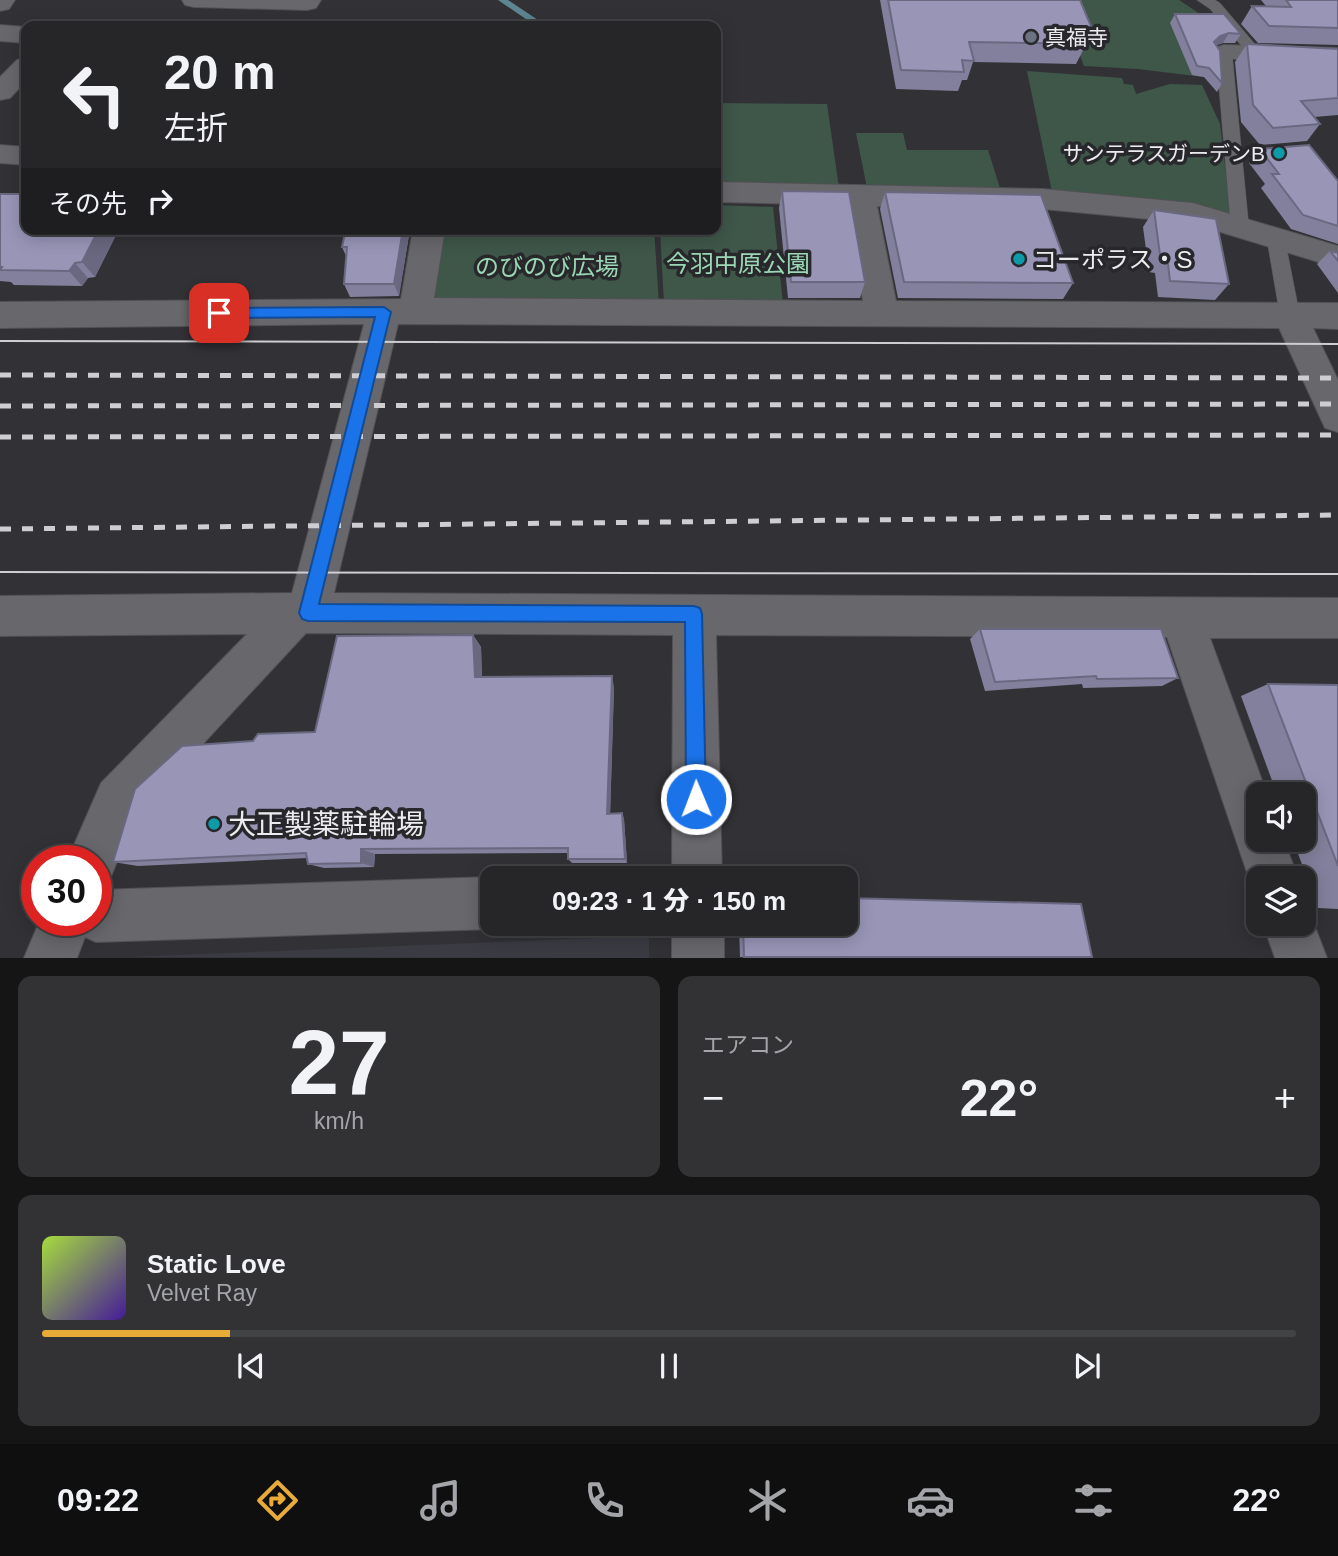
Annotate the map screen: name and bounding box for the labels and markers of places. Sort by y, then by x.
place label: 真福寺 [1045,26,1108,49]
marker: 真福寺 [1023,29,1039,45]
place label: サンテラスガーデンB [1062,142,1265,165]
marker: サンテラスガーデンB [1271,145,1287,161]
place label: コーポラス・S [1033,246,1193,273]
marker: コーポラス・S [1011,251,1027,267]
pin [189,283,249,343]
place label: 大正製薬駐輪場 [228,809,424,840]
marker: 大正製薬駐輪場 [206,816,222,832]

